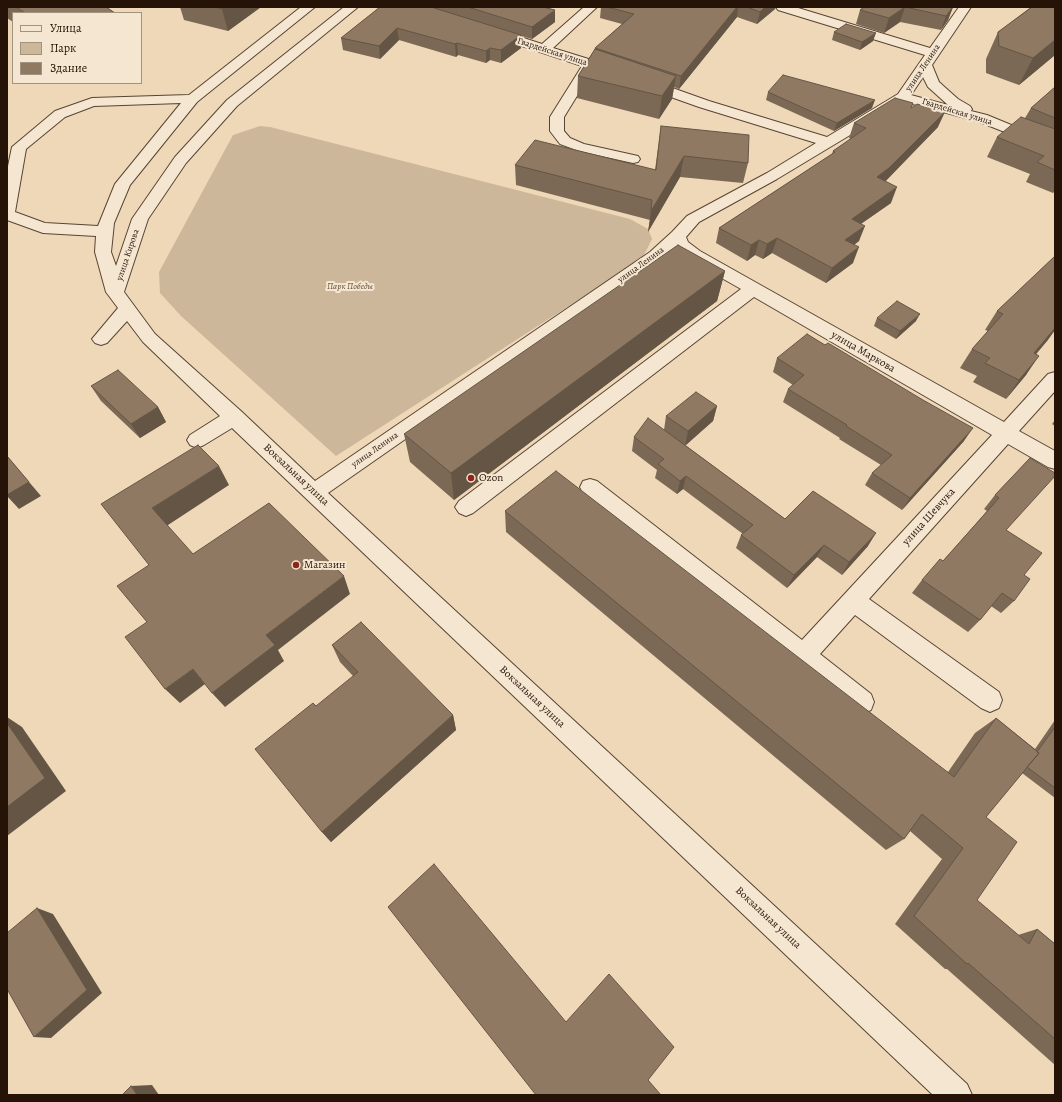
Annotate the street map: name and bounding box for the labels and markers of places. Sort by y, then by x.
place label: Ozon [479,471,503,485]
marker: Ozon [466,473,476,483]
place label: Магазин [304,558,346,572]
marker: Магазин [291,560,301,570]

